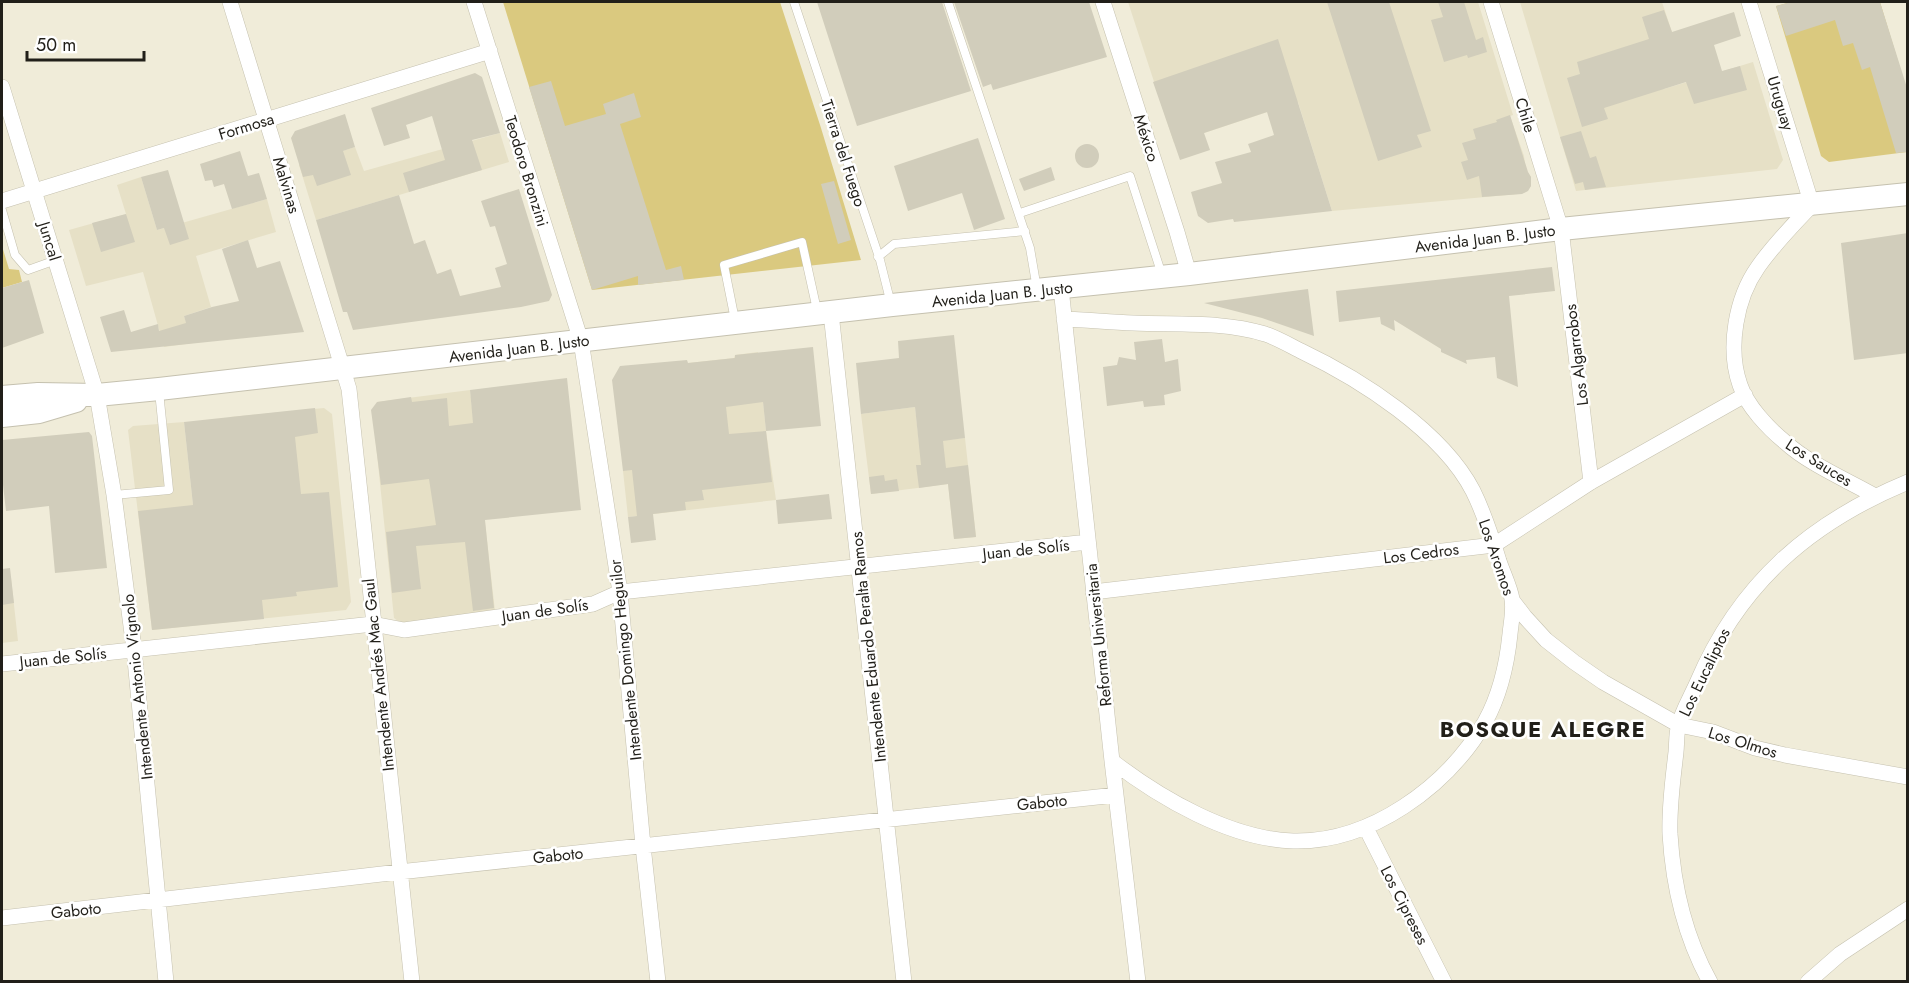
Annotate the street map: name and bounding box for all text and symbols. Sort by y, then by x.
scale bar [27,24,144,62]
text: 50 m [36,32,76,58]
street label: Uruguay [1761,73,1800,134]
street label: Chile [1509,95,1542,135]
street label: Tierra del Fuego [815,97,872,210]
street label: Formosa [215,107,277,146]
street label: México [1128,112,1165,165]
street label: Teodoro Bronzini [499,113,554,229]
street label: Malvinas [267,154,306,216]
street label: Juncal [32,217,66,263]
street label: Avenida Juan B. Justo [1413,218,1557,259]
street label: Avenida Juan B. Justo [930,276,1074,313]
street label: Los Algarrobos [1559,303,1594,407]
street label: Avenida Juan B. Justo [447,328,591,369]
street label: Los Sauces [1781,433,1856,492]
street label: Los Aromos [1473,516,1520,598]
street label: Intendente Eduardo Peralta Ramos [845,531,892,763]
street label: Juan de Solís [980,534,1071,566]
street label: Los Cedros [1382,537,1460,570]
street label: Intendente Domingo Heguilor [603,558,647,762]
street label: Reforma Universitaria [1080,562,1117,708]
street label: Intendente Andrés Mac Gaul [357,578,400,772]
street label: Intendente Antonio Vignolo [116,593,159,781]
street label: Juan de Solís [498,593,590,628]
street label: Los Eucaliptos [1673,624,1736,720]
street label: Juan de Solís [17,642,108,674]
district label: BOSQUE ALEGRE [1440,713,1646,745]
street label: Los Olmos [1705,721,1780,764]
street label: Gaboto [1016,788,1069,817]
street label: Gaboto [532,841,585,870]
street label: Los Cipreses [1375,862,1434,949]
street label: Gaboto [50,896,103,925]

